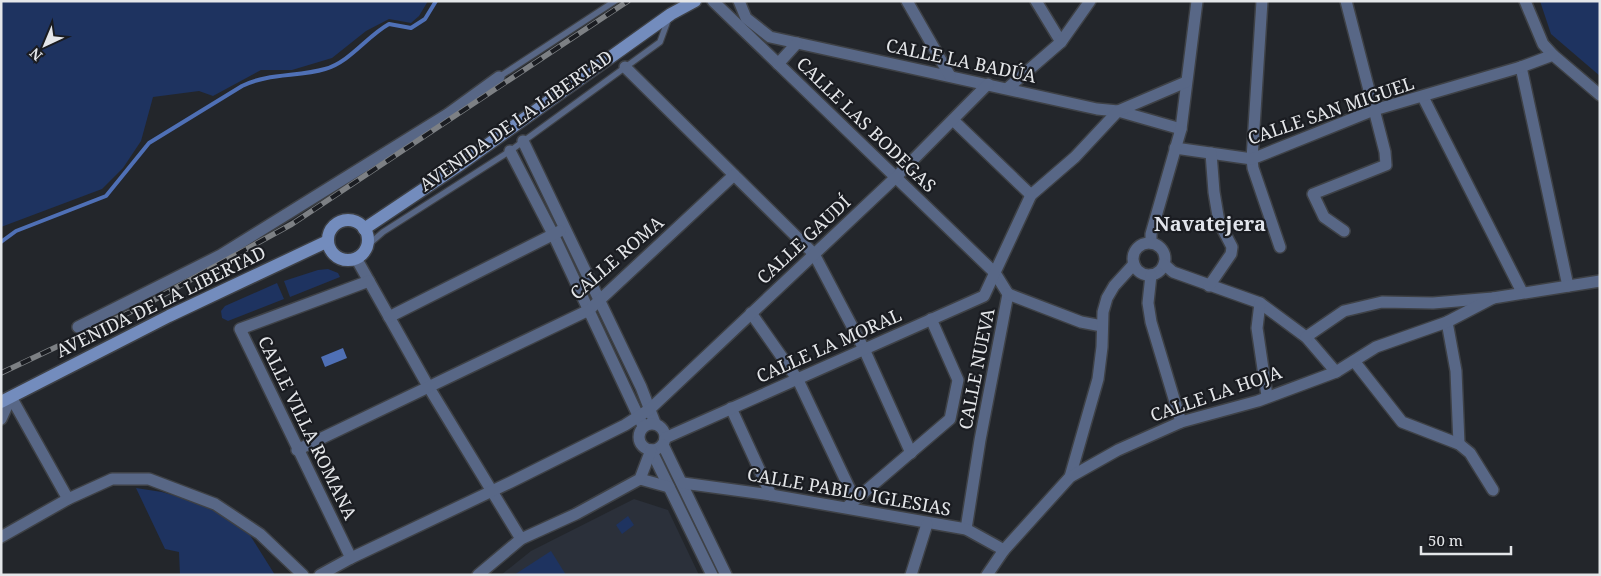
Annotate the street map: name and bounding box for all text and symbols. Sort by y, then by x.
north arrow [20,20,70,70]
street label: CALLE LA BADÚA [884,32,1039,88]
text: N [25,44,46,65]
street label: AVENIDA DE LA LIBERTAD [414,44,617,196]
street label: CALLE LAS BODEGAS [792,51,942,197]
street label: CALLE SAN MIGUEL [1244,70,1417,150]
street label: CALLE GAUDÍ [751,190,855,289]
street label: CALLE ROMA [565,210,668,305]
district label: Navatejera [1154,210,1266,237]
street label: AVENIDA DE LA LIBERTAD [52,240,269,362]
street label: CALLE LA MORAL [752,302,905,388]
street label: CALLE NUEVA [953,306,1000,431]
street label: CALLE VILLA ROMANA [253,332,363,524]
street label: CALLE LA HOJA [1147,359,1285,427]
street label: CALLE PABLO IGLESIAS [745,461,953,521]
scale bar [1421,524,1511,556]
text: 50 m [1428,530,1463,550]

